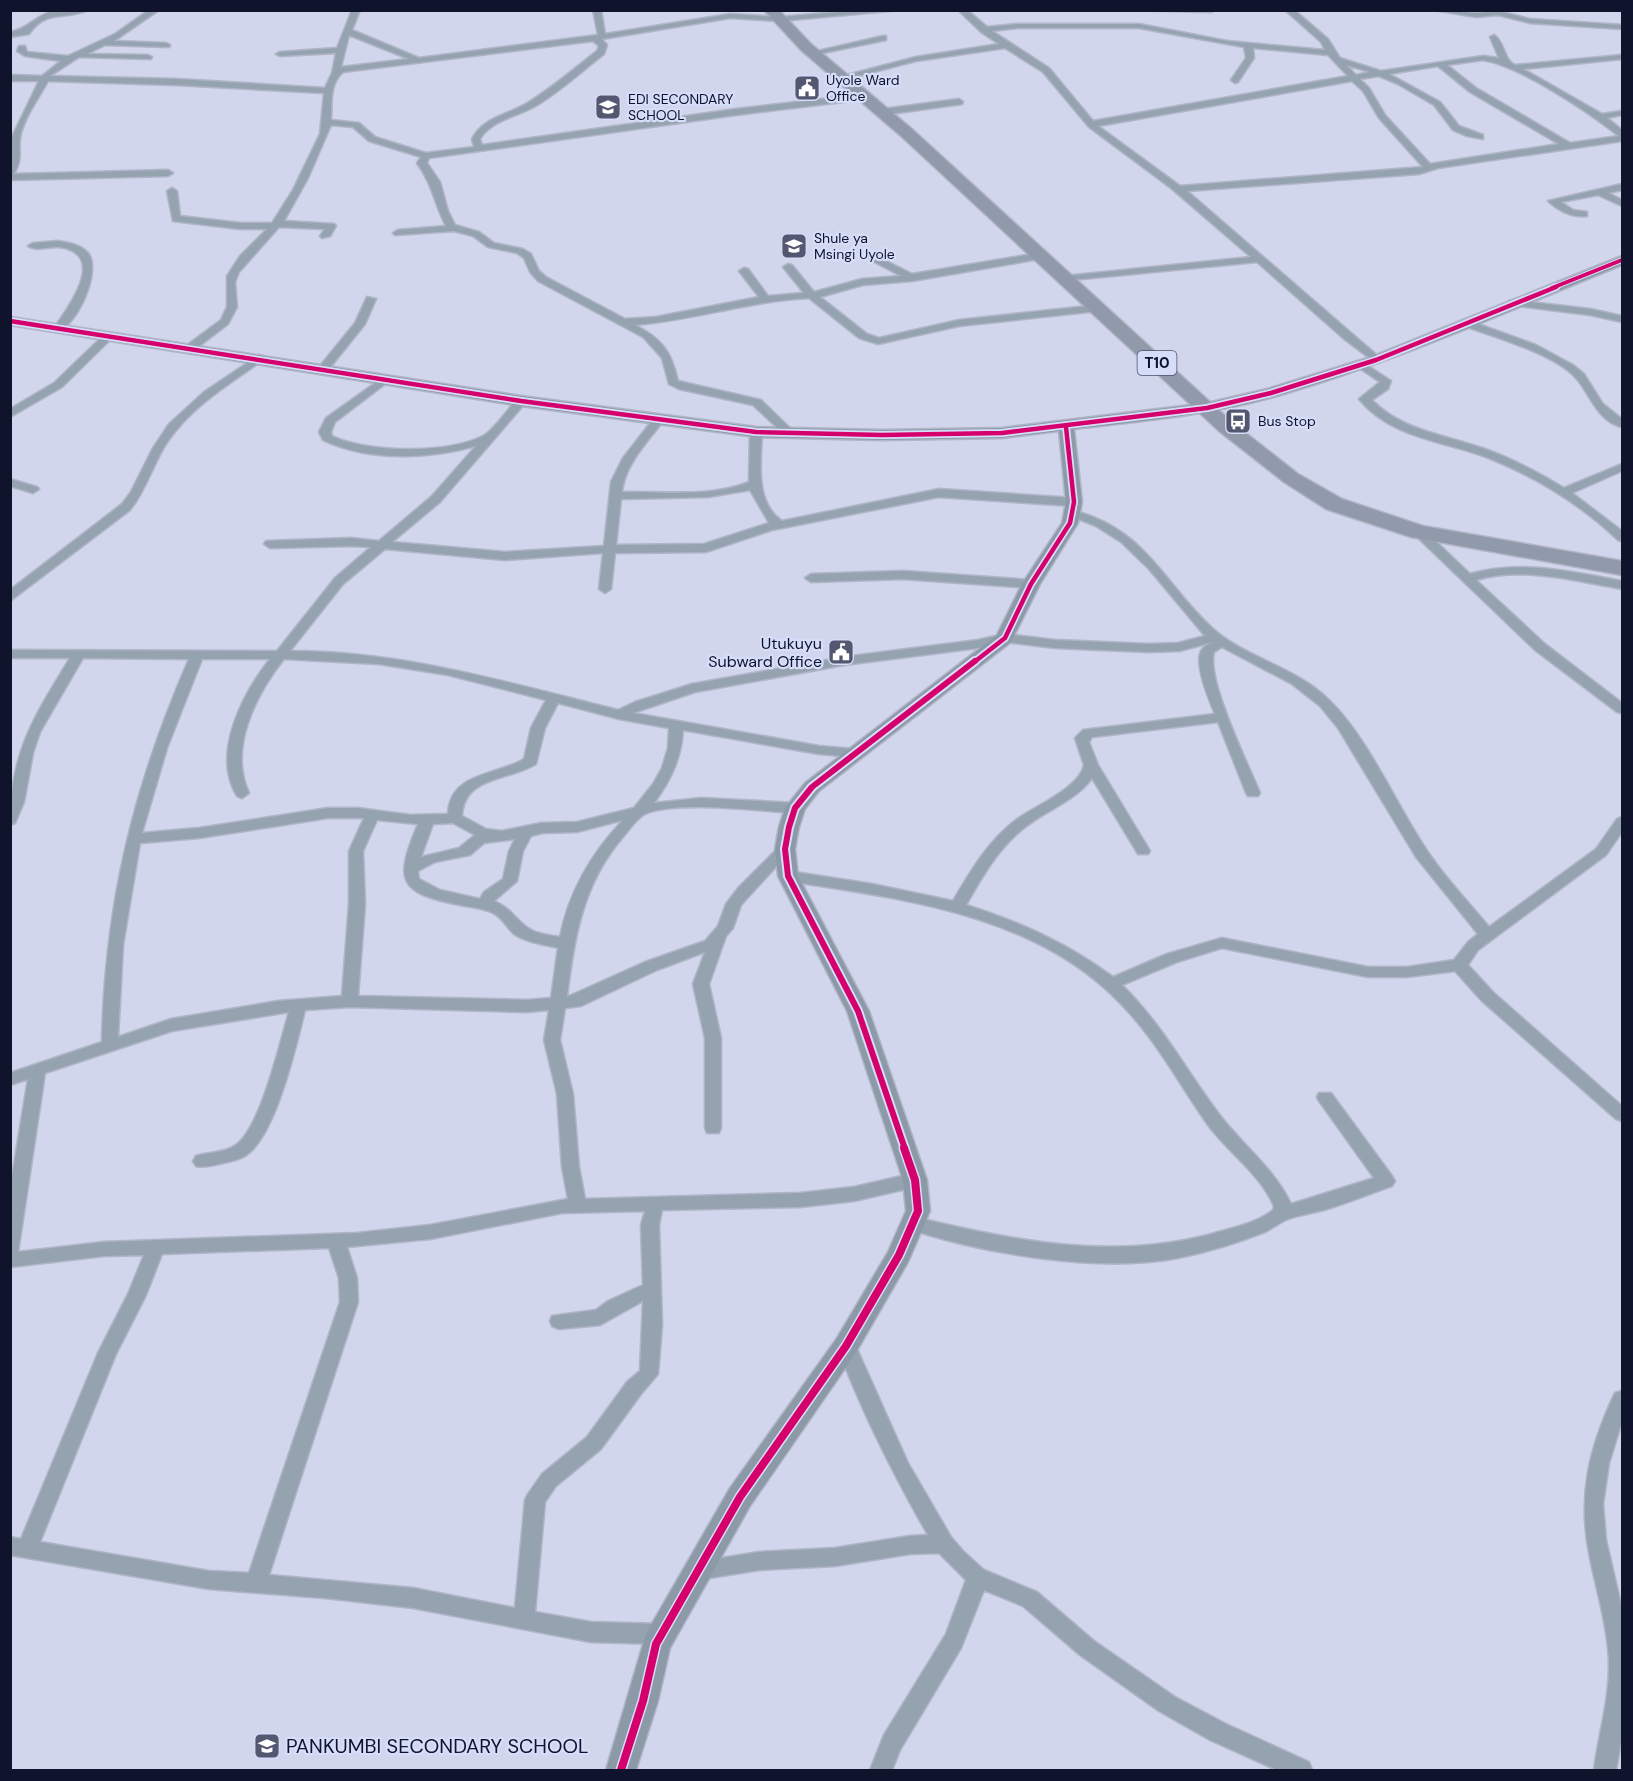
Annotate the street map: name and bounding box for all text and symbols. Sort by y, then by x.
place label: Uyole Ward Office [826,71,900,105]
public building icon: Uyole Ward Office [792,73,822,103]
place label: EDI SECONDARY SCHOOL [628,90,733,124]
school or university icon: EDI SECONDARY SCHOOL [593,92,623,122]
place label: Shule ya Msingi Uyole [814,229,895,263]
school or university icon: Shule ya Msingi Uyole [779,231,809,261]
road number: T10 [1138,351,1176,375]
bus stop icon: Bus Stop [1223,406,1253,436]
place label: Bus Stop [1258,412,1316,430]
place label: Utukuyu Subward Office [708,633,822,672]
public building icon: Utukuyu Subward Office [826,637,856,667]
school or university icon: PANKUMBI SECONDARY SCHOOL [252,1731,282,1761]
place label: PANKUMBI SECONDARY SCHOOL [286,1733,588,1759]

